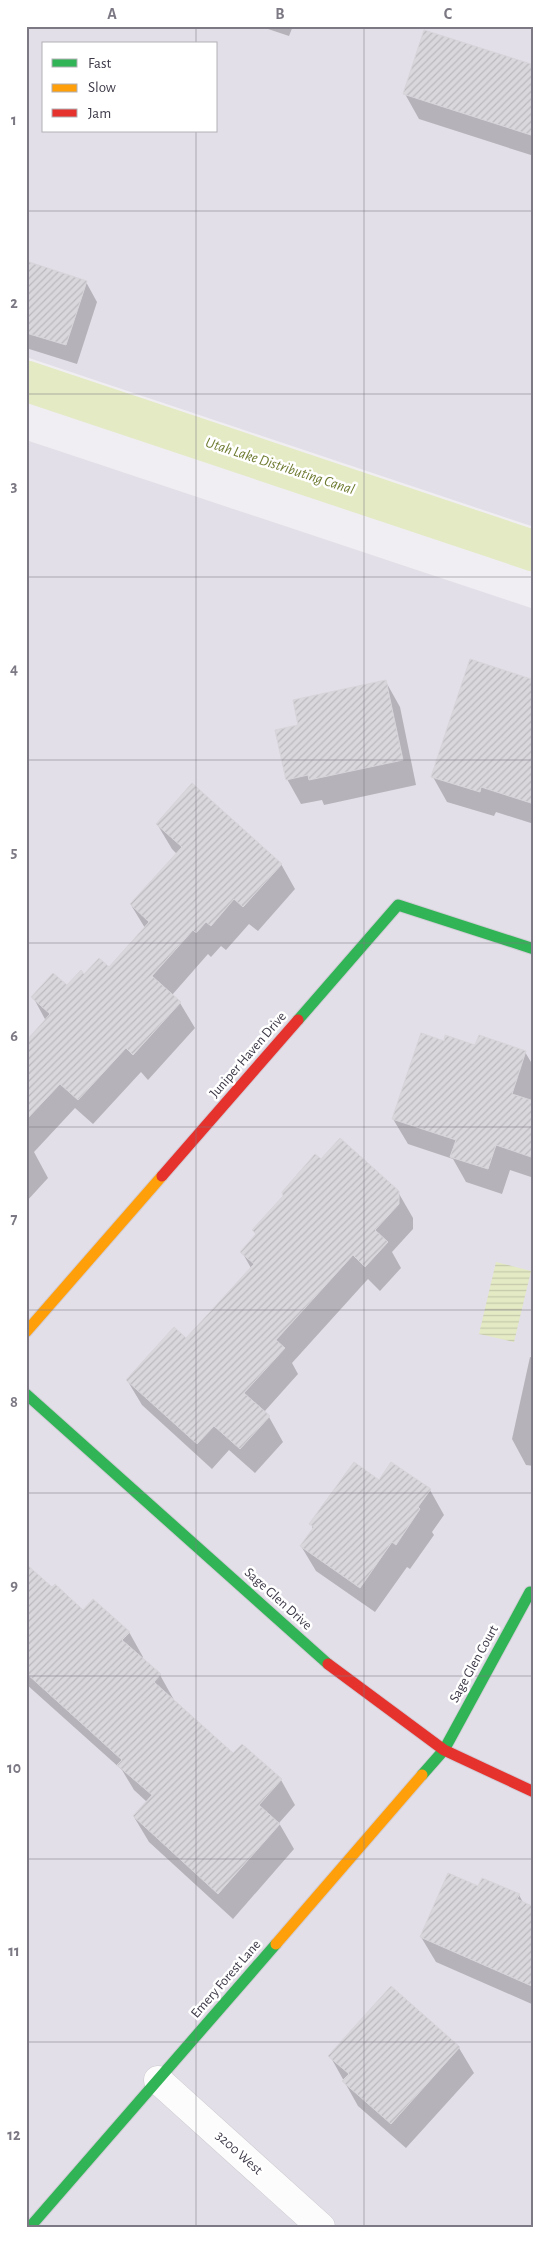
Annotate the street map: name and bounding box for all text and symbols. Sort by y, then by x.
text: A [107,6,117,22]
text: B [275,6,285,22]
text: C [444,6,453,22]
legend [42,42,218,132]
text: Fast [88,56,112,71]
text: Slow [88,80,116,95]
text: Jam [88,106,111,121]
text: 1 [11,112,17,128]
text: 2 [10,295,18,311]
water label: Utah Lake Distributing Canal [204,435,357,497]
text: 3 [11,478,18,494]
text: 4 [10,661,18,677]
text: 5 [11,844,18,860]
street label: Juniper Haven Drive [207,1009,289,1101]
text: 6 [10,1028,18,1044]
text: 7 [11,1211,18,1227]
text: 8 [10,1394,18,1410]
street label: Sage Glen Drive [242,1565,314,1633]
text: 9 [10,1577,18,1593]
street label: Sage Glen Court [447,1623,501,1705]
text: 10 [7,1760,21,1776]
street label: Emery Forest Lane [188,1937,264,2021]
text: 11 [8,1943,20,1959]
text: 12 [7,2127,21,2143]
street label: 3200 West [213,2129,265,2178]

